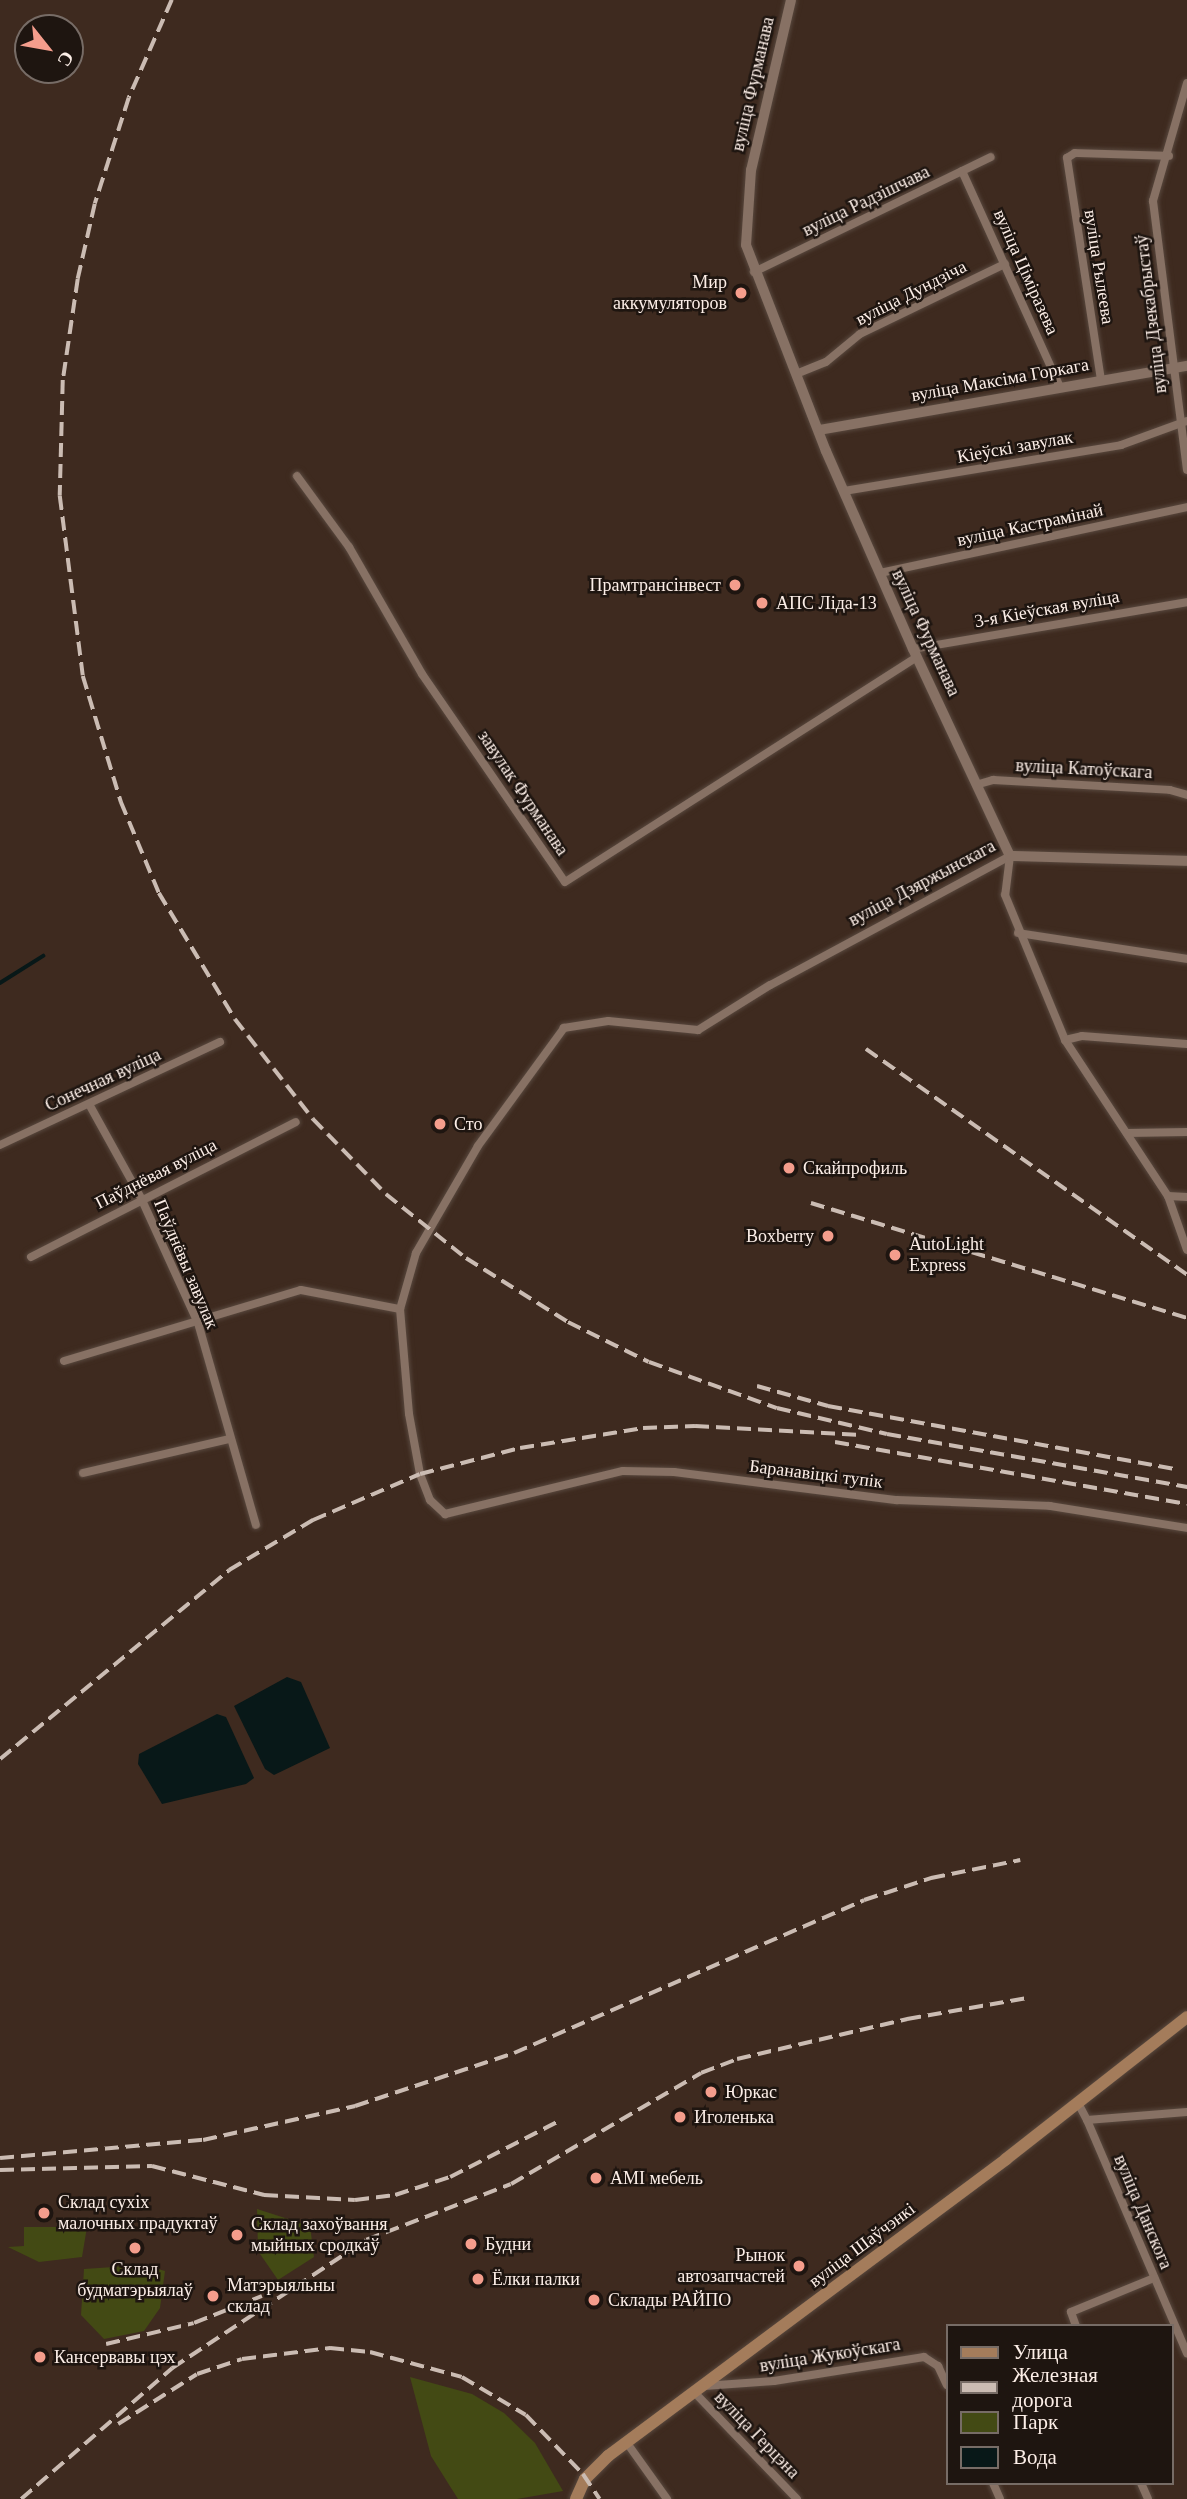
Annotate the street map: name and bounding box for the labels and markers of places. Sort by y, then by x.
place label: Мир аккумуляторов [613,272,727,314]
marker: Мир аккумуляторов [733,285,749,301]
place label: Прамтрансінвест [590,574,721,596]
marker: Прамтрансінвест [727,577,743,593]
place label: АПС Ліда-13 [776,592,877,614]
marker: АПС Ліда-13 [754,595,770,611]
place label: Сто [454,1113,482,1135]
marker: Сто [432,1116,448,1132]
place label: Скайпрофиль [803,1157,907,1179]
marker: Скайпрофиль [781,1160,797,1176]
place label: Boxberry [746,1225,814,1247]
marker: Boxberry [820,1228,836,1244]
place label: AutoLight Express [909,1234,984,1276]
marker: AutoLight Express [887,1247,903,1263]
place label: Юркас [725,2081,777,2103]
marker: Юркас [703,2084,719,2100]
place label: Иголенька [694,2106,774,2128]
marker: Иголенька [672,2109,688,2125]
place label: AMI мебель [610,2167,703,2189]
marker: AMI мебель [588,2170,604,2186]
place label: Склад сухіх малочных прадуктаў [58,2192,218,2234]
marker: Склад сухіх малочных прадуктаў [36,2205,52,2221]
place label: Склад захоўвання мыйных сродкаў [251,2214,388,2256]
marker: Склад захоўвання мыйных сродкаў [229,2227,245,2243]
place label: Будни [485,2233,531,2255]
marker: Будни [463,2236,479,2252]
marker: Склад будматэрыялаў [127,2240,143,2256]
place label: Рынок автозапчастей [677,2245,785,2288]
marker: Рынок автозапчастей [791,2258,807,2274]
place label: Склад будматэрыялаў [77,2259,193,2302]
place label: Ёлки палки [492,2268,580,2290]
marker: Ёлки палки [470,2271,486,2287]
place label: Матэрыяльны склад [227,2275,335,2318]
marker: Матэрыяльны склад [205,2288,221,2304]
place label: Склады РАЙПО [608,2289,731,2311]
marker: Склады РАЙПО [586,2292,602,2308]
place label: Кансервавы цэх [54,2346,176,2368]
marker: Кансервавы цэх [32,2349,48,2365]

